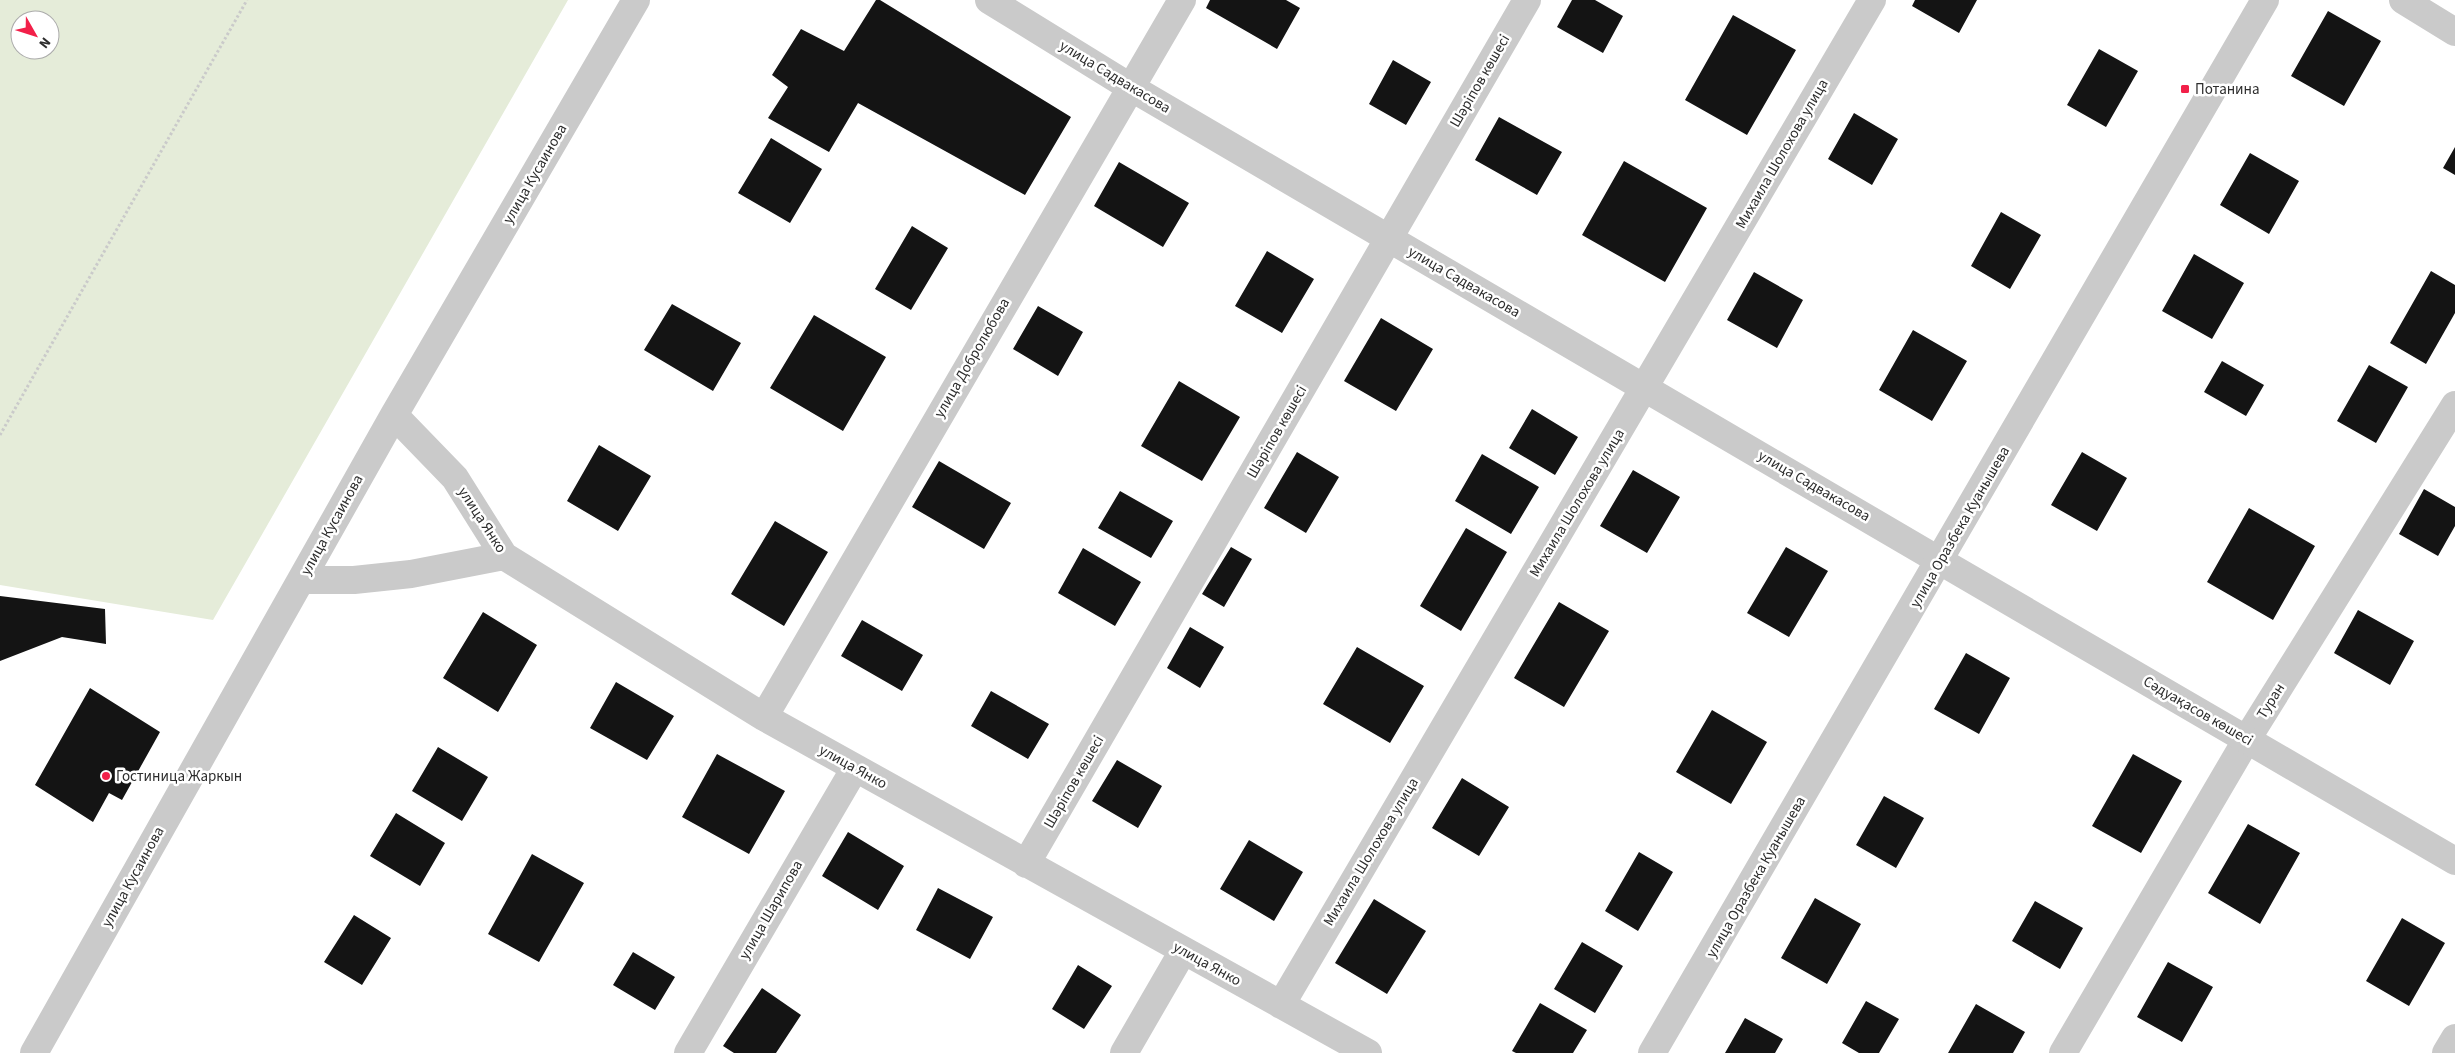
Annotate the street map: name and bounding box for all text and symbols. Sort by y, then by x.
north arrow [10,10,60,60]
street label: Шәріпов көшесі [1445,31,1515,131]
text: N [34,33,55,52]
street label: улица Садвакасова [1055,35,1175,119]
street label: Михаила Шолохова улица [1730,75,1834,233]
place label: Потанина [2195,79,2260,100]
marker: Потанина [2179,83,2191,95]
street label: улица Кусаинова [498,120,572,228]
street label: улица Садвакасова [1404,241,1524,323]
street label: улица Добролюбова [929,294,1015,422]
street label: Шәріпов көшесі [1242,382,1312,482]
street label: Михаила Шолохова улица [1524,425,1630,581]
street label: улица Оразбека Куанышева [1905,442,2015,612]
street label: улица Садвакасова [1754,445,1874,527]
street label: улица Кусаинова [296,471,368,579]
street label: улица Янко [453,483,511,557]
street label: Сәдуақасов көшесі [2139,671,2257,751]
street label: Туран [2252,679,2290,723]
street label: Шәріпов көшесі [1039,732,1109,832]
street label: улица Янко [815,740,891,794]
place label: Гостиница Жаркын [116,766,242,787]
marker: Гостиница Жаркын [100,770,112,782]
street label: Михаила Шолохова улица [1318,774,1424,930]
street label: улица Оразбека Куанышева [1701,792,1811,962]
street label: улица Кусаинова [97,823,169,931]
street label: улица Шарипова [734,856,808,964]
street label: улица Янко [1169,937,1245,991]

